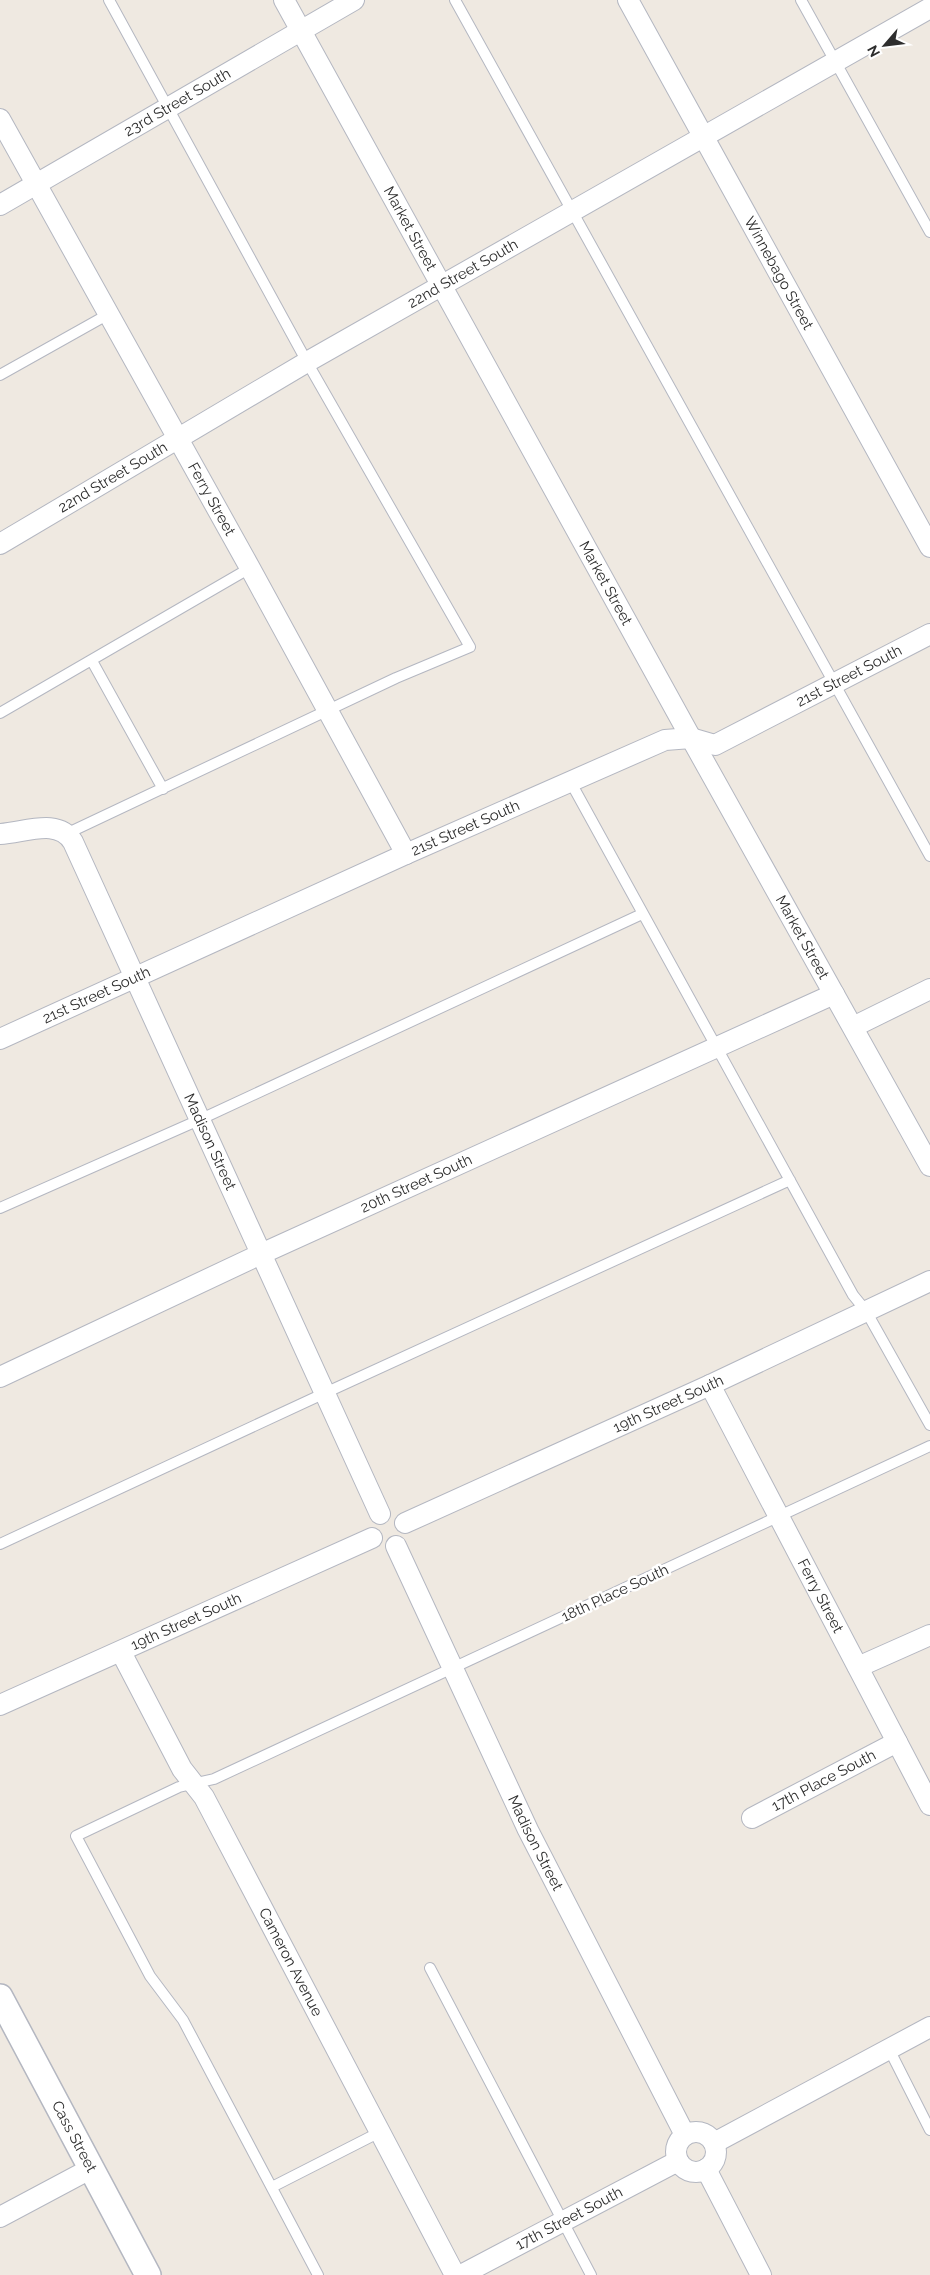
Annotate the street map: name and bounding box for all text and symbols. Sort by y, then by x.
north arrow [860,20,910,70]
text: N [864,43,883,60]
street label: 23rd Street South [121,64,234,140]
street label: Market Street [380,183,440,274]
street label: Winnebago Street [740,213,817,333]
street label: 22nd Street South [404,235,521,312]
street label: 22nd Street South [55,438,171,517]
street label: Ferry Street [184,459,239,539]
street label: Market Street [575,538,636,628]
street label: 21st Street South [793,641,905,711]
street label: 21st Street South [408,796,522,860]
street label: Market Street [772,892,833,982]
street label: 21st Street South [40,963,153,1027]
street label: Madison Street [180,1091,240,1193]
street label: 20th Street South [357,1150,475,1217]
street label: 19th Street South [610,1371,726,1437]
street label: Ferry Street [794,1556,847,1636]
street label: 18th Place South [559,1560,671,1626]
street label: 19th Street South [128,1589,244,1654]
street label: 17th Place South [769,1746,879,1815]
street label: Madison Street [504,1792,567,1894]
street label: Cameron Avenue [255,1905,327,2019]
street label: Cass Street [48,2098,101,2175]
street label: 17th Street South [512,2183,626,2254]

